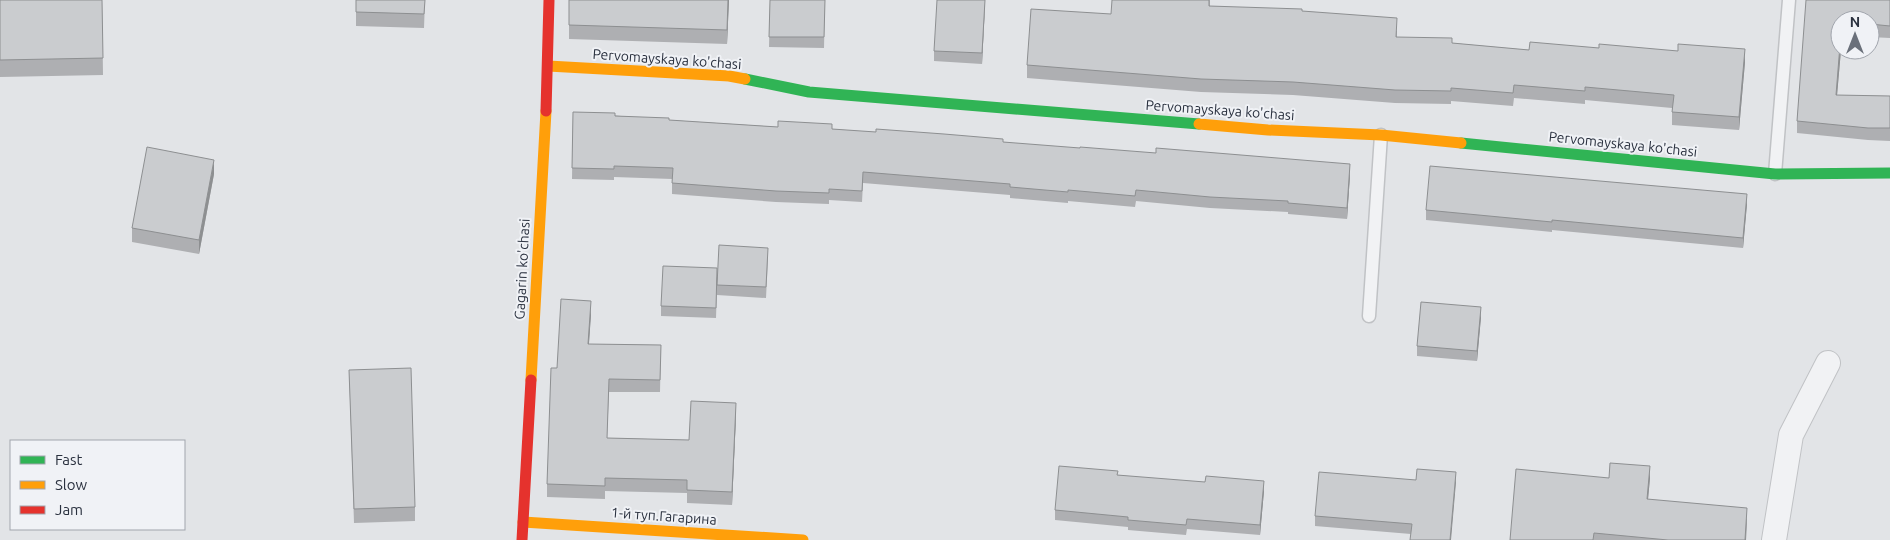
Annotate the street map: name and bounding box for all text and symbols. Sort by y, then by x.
north arrow [1830,10,1880,60]
text: N [1850,14,1860,30]
street label: Pervomayskaya ko'chasi [592,46,742,72]
street label: Pervomayskaya ko'chasi [1145,97,1295,123]
street label: Pervomayskaya ko'chasi [1548,128,1698,160]
street label: Gagarin ko'chasi [511,218,533,320]
legend [10,440,185,530]
text: Fast [55,451,83,468]
text: Slow [55,476,88,493]
text: Jam [55,501,83,518]
street label: 1-й туп.Гагарина [611,504,717,528]

